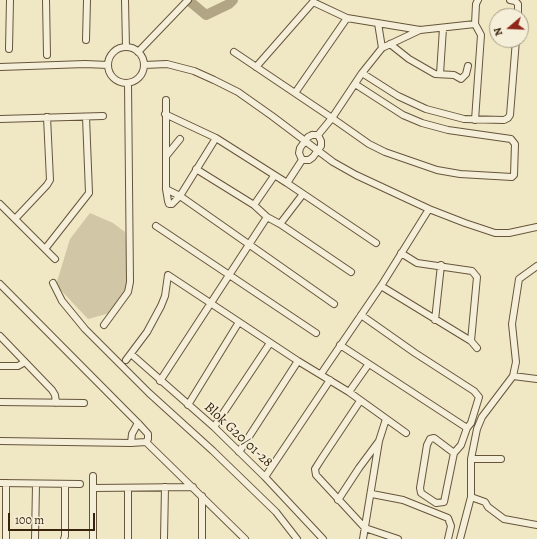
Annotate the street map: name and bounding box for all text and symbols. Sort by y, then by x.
north arrow [489,8,529,48]
text: N [490,26,507,38]
street label: Blok G20/01-28 [200,399,276,471]
scale bar [10,505,97,531]
text: 100 m [15,512,44,528]

